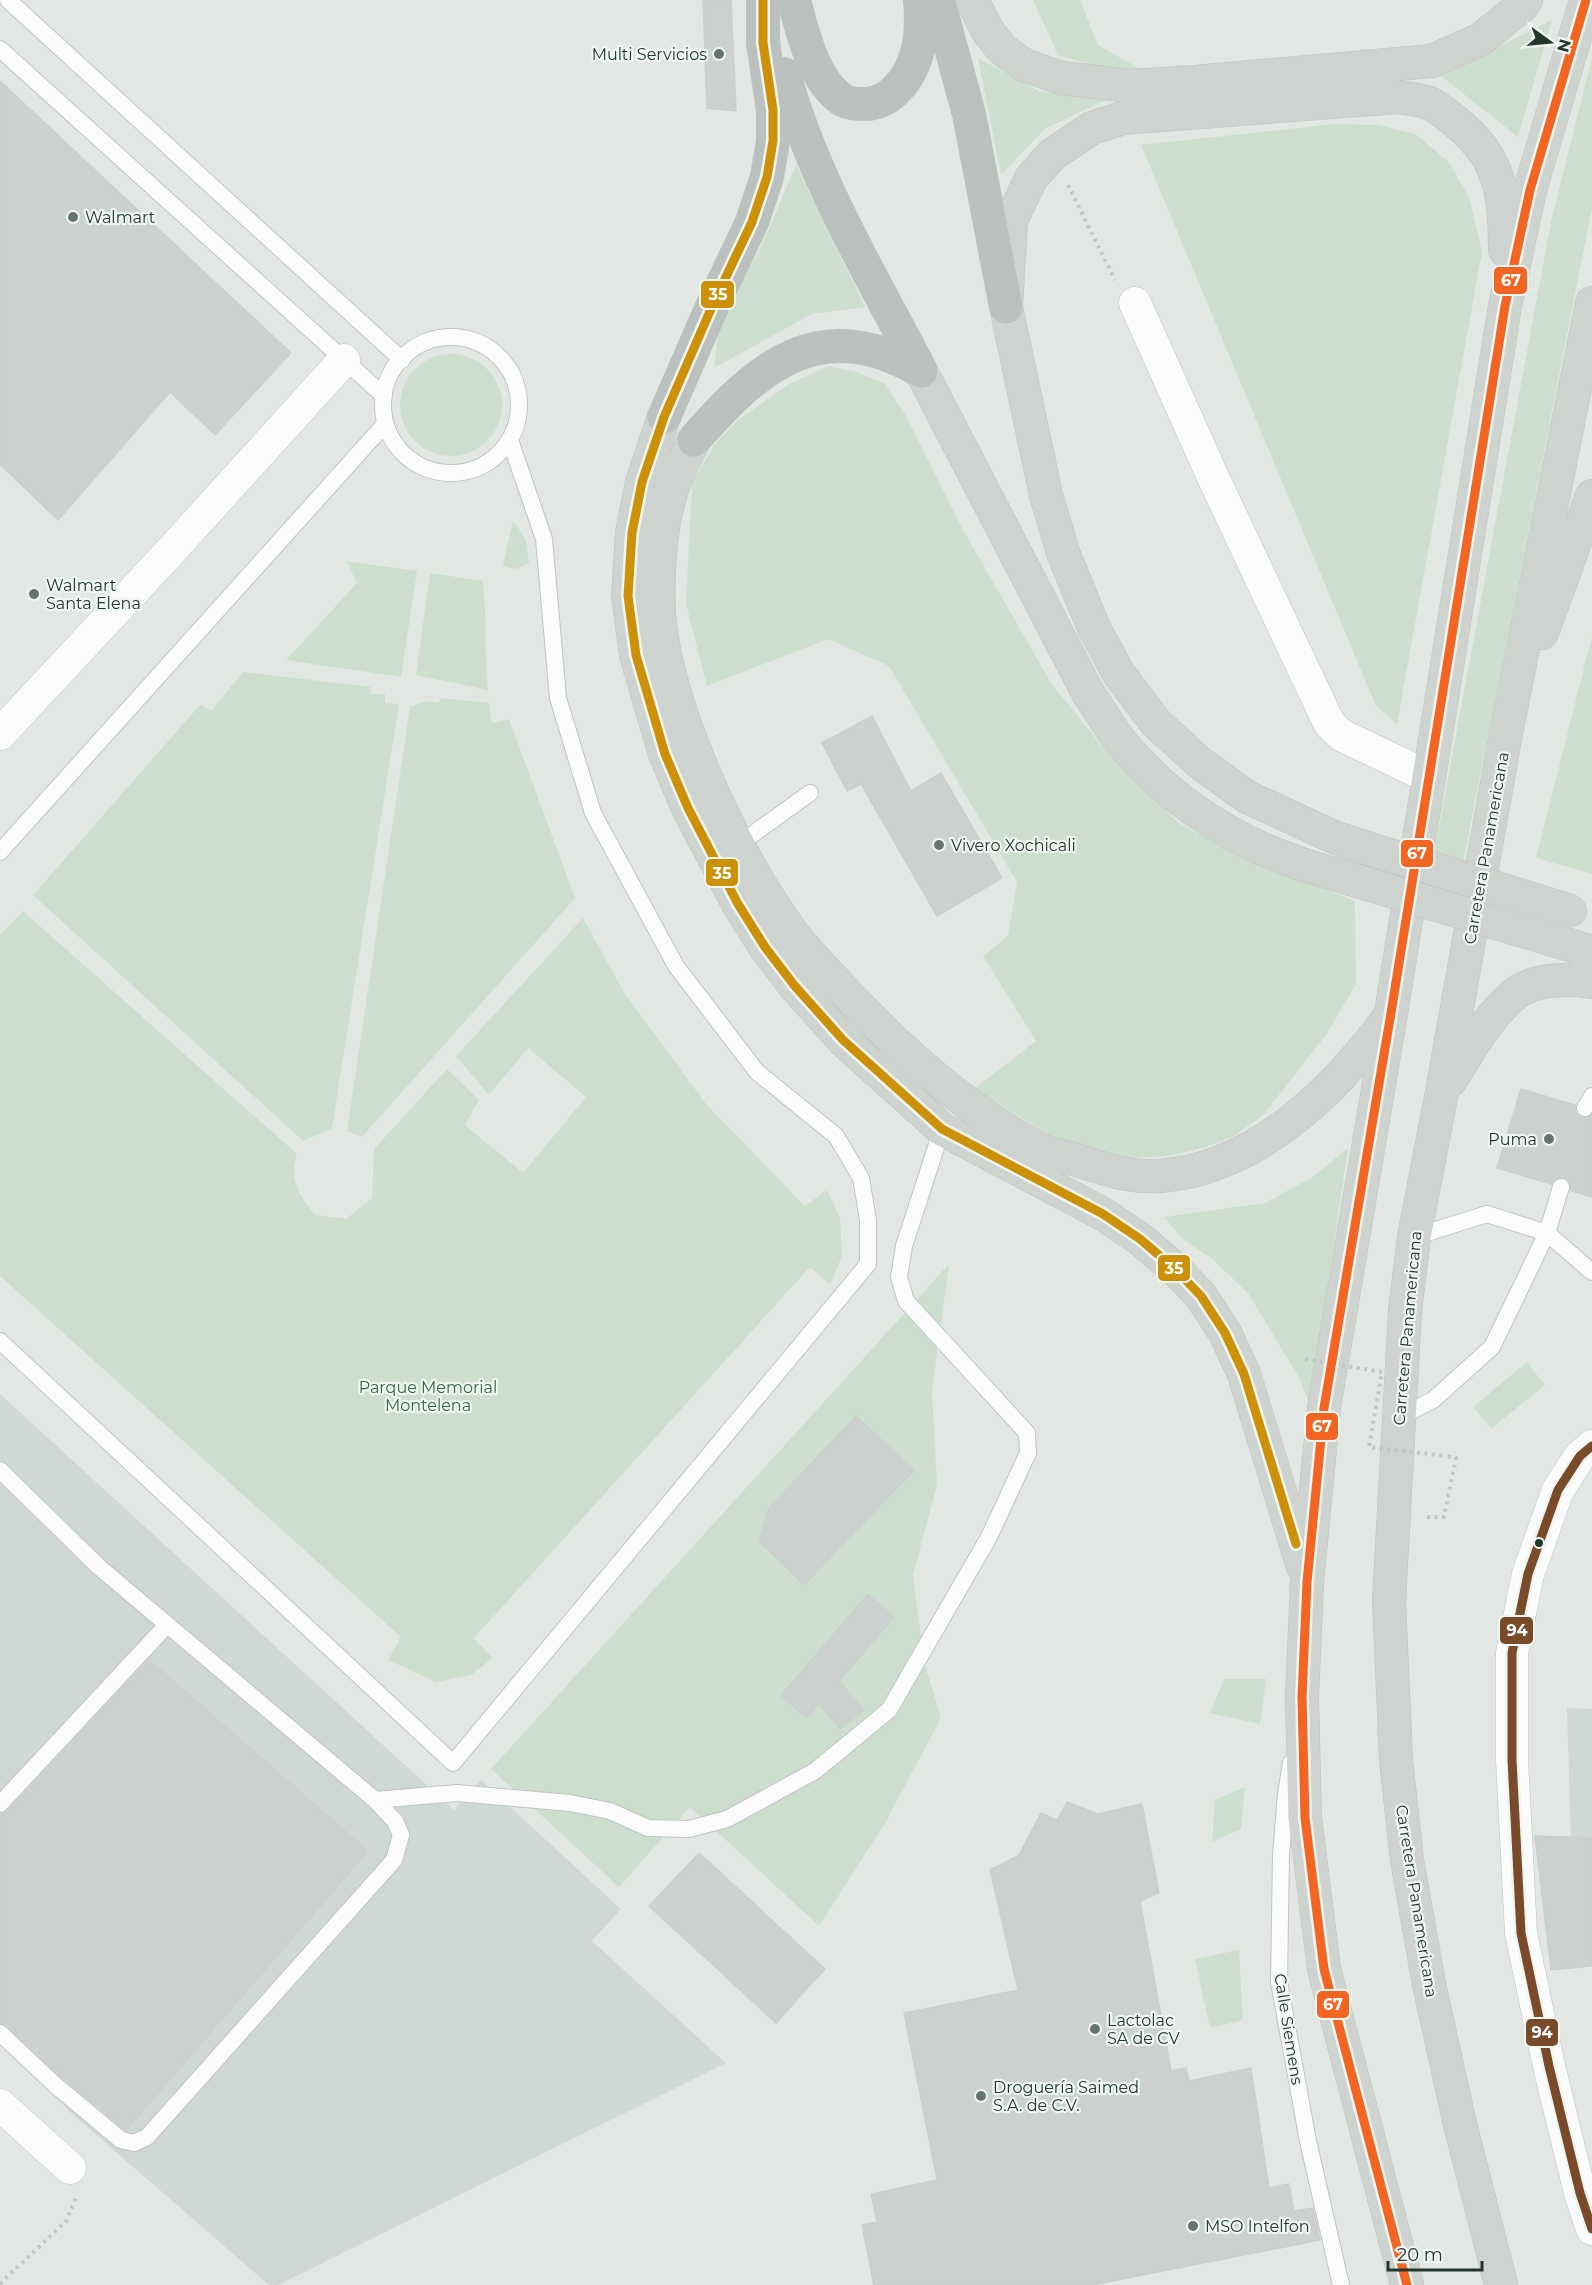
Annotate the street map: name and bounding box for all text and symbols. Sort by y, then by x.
north arrow [1520,12,1580,72]
text: N [1553,37,1575,54]
place label: Multi Servicios [592,45,707,64]
marker: Multi Servicios [712,47,726,61]
place label: Walmart [85,208,156,227]
marker: Walmart [66,210,80,224]
line badge: 67 [1493,266,1528,295]
text: 67 [1501,271,1521,290]
line badge: 35 [700,280,735,309]
text: 35 [708,285,728,304]
place label: Walmart Santa Elena [46,576,141,613]
marker: Walmart Santa Elena [27,587,41,601]
street label: Carretera Panamericana [1460,750,1513,946]
place label: Vivero Xochicali [951,836,1076,855]
marker: Vivero Xochicali [932,838,946,852]
line badge: 67 [1400,839,1434,868]
text: 67 [1407,844,1427,863]
line badge: 35 [705,858,739,887]
text: 35 [712,864,732,883]
place label: Puma [1488,1130,1537,1149]
marker: Puma [1542,1132,1556,1146]
street label: Carretera Panamericana [1390,1230,1425,1426]
line badge: 35 [1157,1254,1191,1282]
text: 35 [1164,1259,1184,1278]
park label: Parque Memorial Montelena [359,1378,497,1415]
line badge: 67 [1305,1412,1339,1441]
text: 67 [1312,1417,1332,1436]
unlabelled marker [1533,1537,1545,1549]
line badge: 94 [1499,1616,1534,1645]
text: 94 [1506,1621,1528,1640]
street label: Carretera Panamericana [1392,1803,1441,1999]
street label: Calle Siemens [1270,1972,1307,2086]
line badge: 67 [1316,1990,1350,2019]
text: 67 [1323,1995,1343,2014]
place label: Lactolac SA de CV [1107,2011,1180,2048]
line badge: 94 [1525,2018,1559,2047]
marker: Lactolac SA de CV [1088,2022,1102,2036]
text: 94 [1531,2023,1553,2042]
place label: Droguería Saimed S.A. de C.V. [993,2078,1139,2115]
marker: Droguería Saimed S.A. de C.V. [974,2089,988,2103]
place label: MSO Intelfon [1205,2217,1310,2236]
marker: MSO Intelfon [1186,2219,1200,2233]
scale bar [1388,2234,1482,2272]
text: 20 m [1397,2244,1443,2266]

